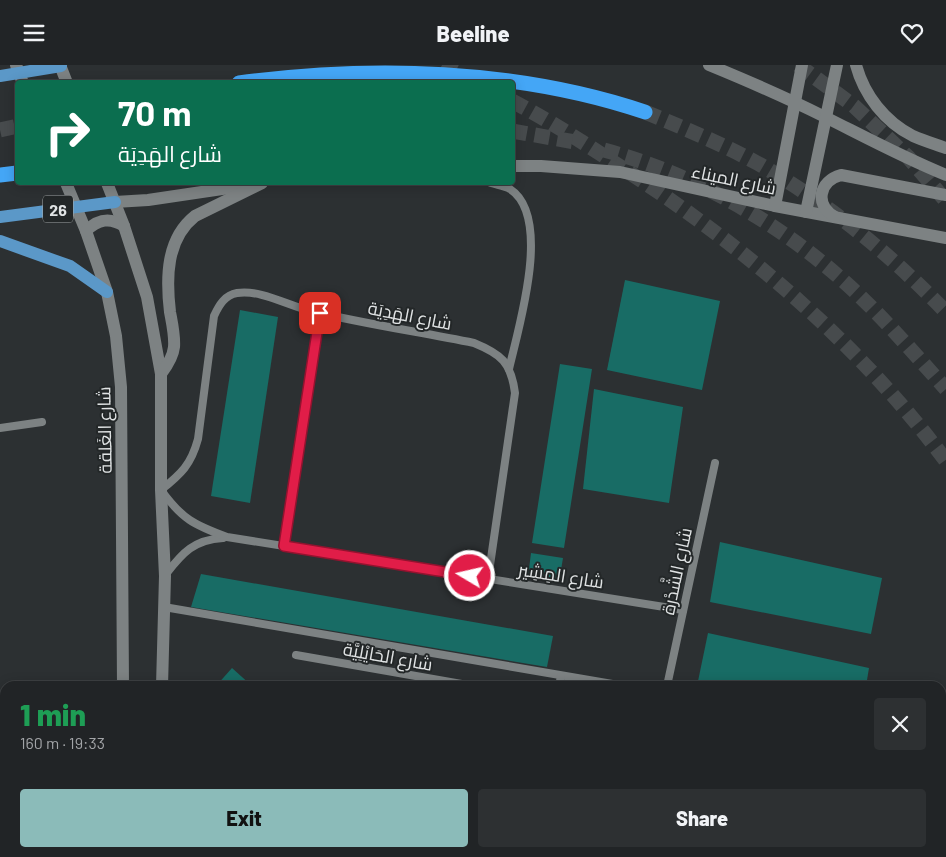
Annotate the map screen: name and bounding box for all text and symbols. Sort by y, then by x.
icon: menu [20,19,48,47]
icon: heart [898,19,926,47]
text: Beeline [436,20,510,46]
text: 70 m [118,91,192,133]
icon: right [35,100,100,165]
text: شارع الهَدِيَة [118,140,222,166]
street label: شارع الميناء [689,159,778,201]
road number: 26 [43,195,73,223]
pin [299,292,341,334]
street label: شارع الهَدِيَة [366,296,454,336]
icon: arrive [306,299,334,327]
street label: شارع الغَلقة [92,386,118,474]
street label: شارع الشَّدْرة [653,525,698,617]
position arrow [443,549,495,601]
street label: شارع المِشِير [515,557,605,595]
street label: شارع الحَايْلِيَّة [341,637,434,677]
text: 1 min [20,696,86,732]
button: close [874,698,926,750]
text: 160 m · 19:33 [20,733,105,752]
button: Exit [20,789,468,847]
button: Share [478,789,926,847]

